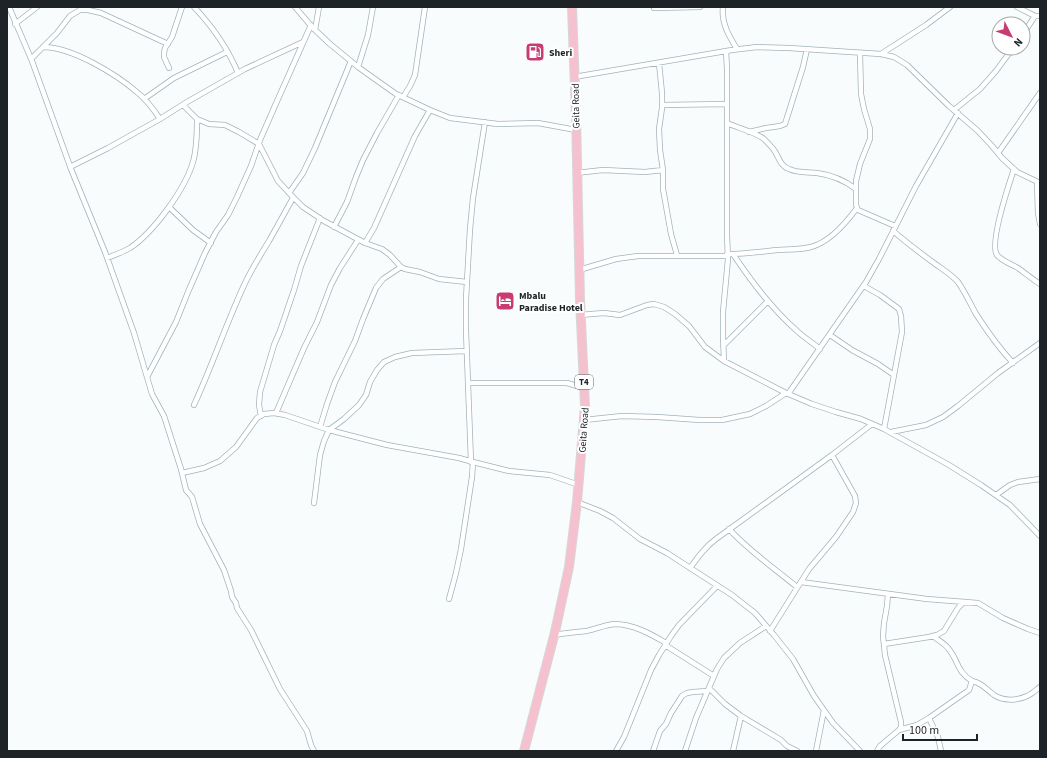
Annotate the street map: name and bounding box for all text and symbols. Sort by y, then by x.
north arrow [991,16,1031,56]
text: N [1010,35,1026,50]
fuel station icon: Sheri [524,41,546,63]
place label: Sheri [549,46,572,60]
street label: Geita Road [569,83,583,129]
place label: Mbalu Paradise Hotel [519,289,583,315]
hotel icon: Mbalu Paradise Hotel [494,290,516,312]
road number: T4 [575,375,593,389]
street label: Geita Road [575,407,593,453]
scale bar [903,716,977,742]
text: 100 m [909,722,939,739]

